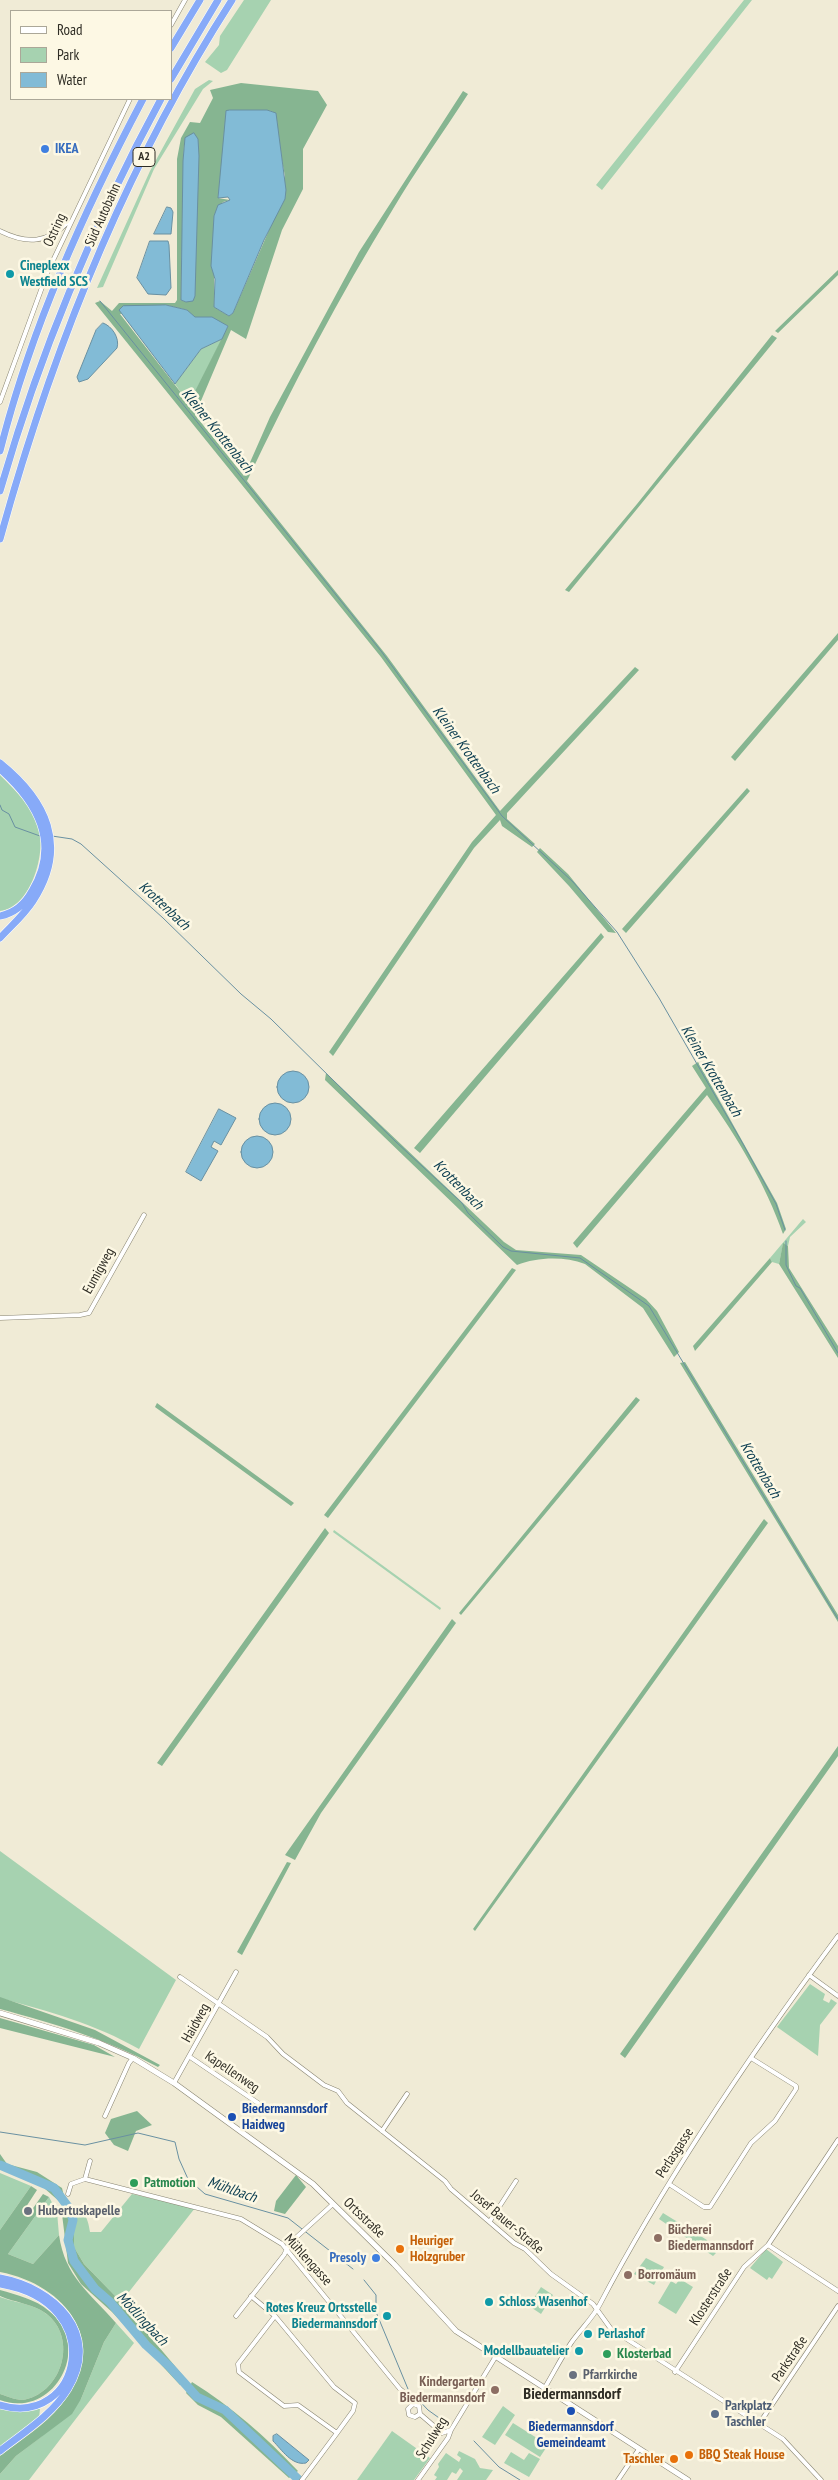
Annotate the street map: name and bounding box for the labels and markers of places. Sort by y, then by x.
place label: IKEA [55,141,79,157]
marker: IKEA [39,143,51,155]
place label: Cineplexx Westfield SCS [20,258,88,290]
marker: Cineplexx Westfield SCS [4,268,16,280]
place label: Biedermannsdorf Haidweg [242,2101,327,2134]
marker: Biedermannsdorf Haidweg [226,2111,238,2123]
place label: Patmotion [144,2175,195,2191]
marker: Patmotion [128,2177,140,2189]
place label: Hubertuskapelle [38,2203,120,2219]
marker: Hubertuskapelle [22,2205,34,2217]
place label: Bücherei Biedermannsdorf [668,2222,753,2254]
marker: Bücherei Biedermannsdorf [652,2232,664,2244]
place label: Heuriger Holzgruber [410,2233,465,2266]
marker: Heuriger Holzgruber [394,2243,406,2255]
place label: Presoly [329,2250,366,2266]
marker: Presoly [370,2252,382,2264]
place label: Borromäum [638,2267,696,2283]
marker: Borromäum [622,2269,634,2281]
place label: Schloss Wasenhof [499,2294,587,2310]
marker: Schloss Wasenhof [483,2296,495,2308]
place label: Rotes Kreuz Ortsstelle Biedermannsdorf [266,2300,377,2332]
marker: Rotes Kreuz Ortsstelle Biedermannsdorf [381,2310,393,2322]
place label: Perlashof [598,2326,645,2342]
marker: Perlashof [582,2328,594,2340]
place label: Modellbauatelier [484,2343,569,2359]
marker: Modellbauatelier [573,2345,585,2357]
place label: Klosterbad [617,2346,671,2362]
marker: Klosterbad [601,2348,613,2360]
place label: Pfarrkirche [583,2367,638,2383]
marker: Pfarrkirche [567,2369,579,2381]
place label: Kindergarten Biedermannsdorf [400,2374,485,2406]
marker: Kindergarten Biedermannsdorf [489,2384,501,2396]
place label: Parkplatz Taschler [725,2398,772,2430]
marker: Biedermannsdorf Gemeindeamt [565,2405,577,2417]
marker: Parkplatz Taschler [709,2408,721,2420]
place label: Biedermannsdorf Gemeindeamt [528,2419,614,2452]
place label: BBQ Steak House [699,2447,785,2463]
marker: BBQ Steak House [683,2449,695,2461]
place label: Taschler [623,2451,664,2467]
marker: Taschler [668,2453,680,2465]

